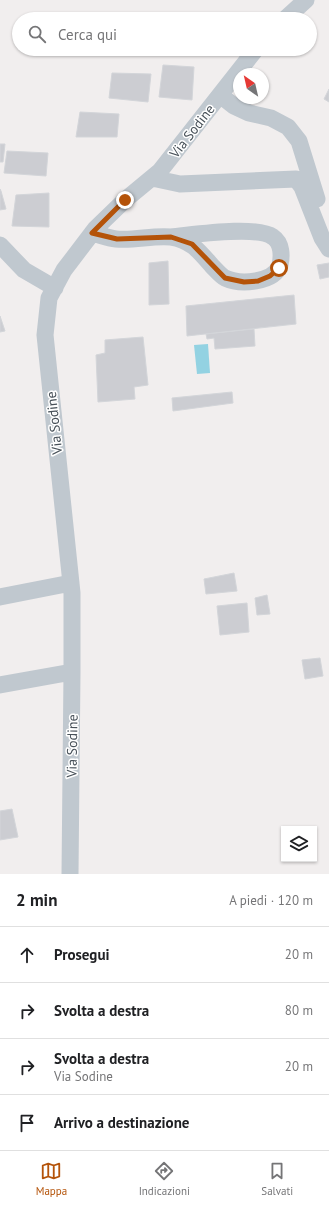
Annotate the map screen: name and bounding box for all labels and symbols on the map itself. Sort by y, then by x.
north arrow [233,68,269,104]
street label: Via Sodine [165,100,219,162]
route end [116,191,134,209]
route start [270,259,288,277]
street label: Via Sodine [42,391,66,456]
street label: Via Sodine [62,714,82,779]

